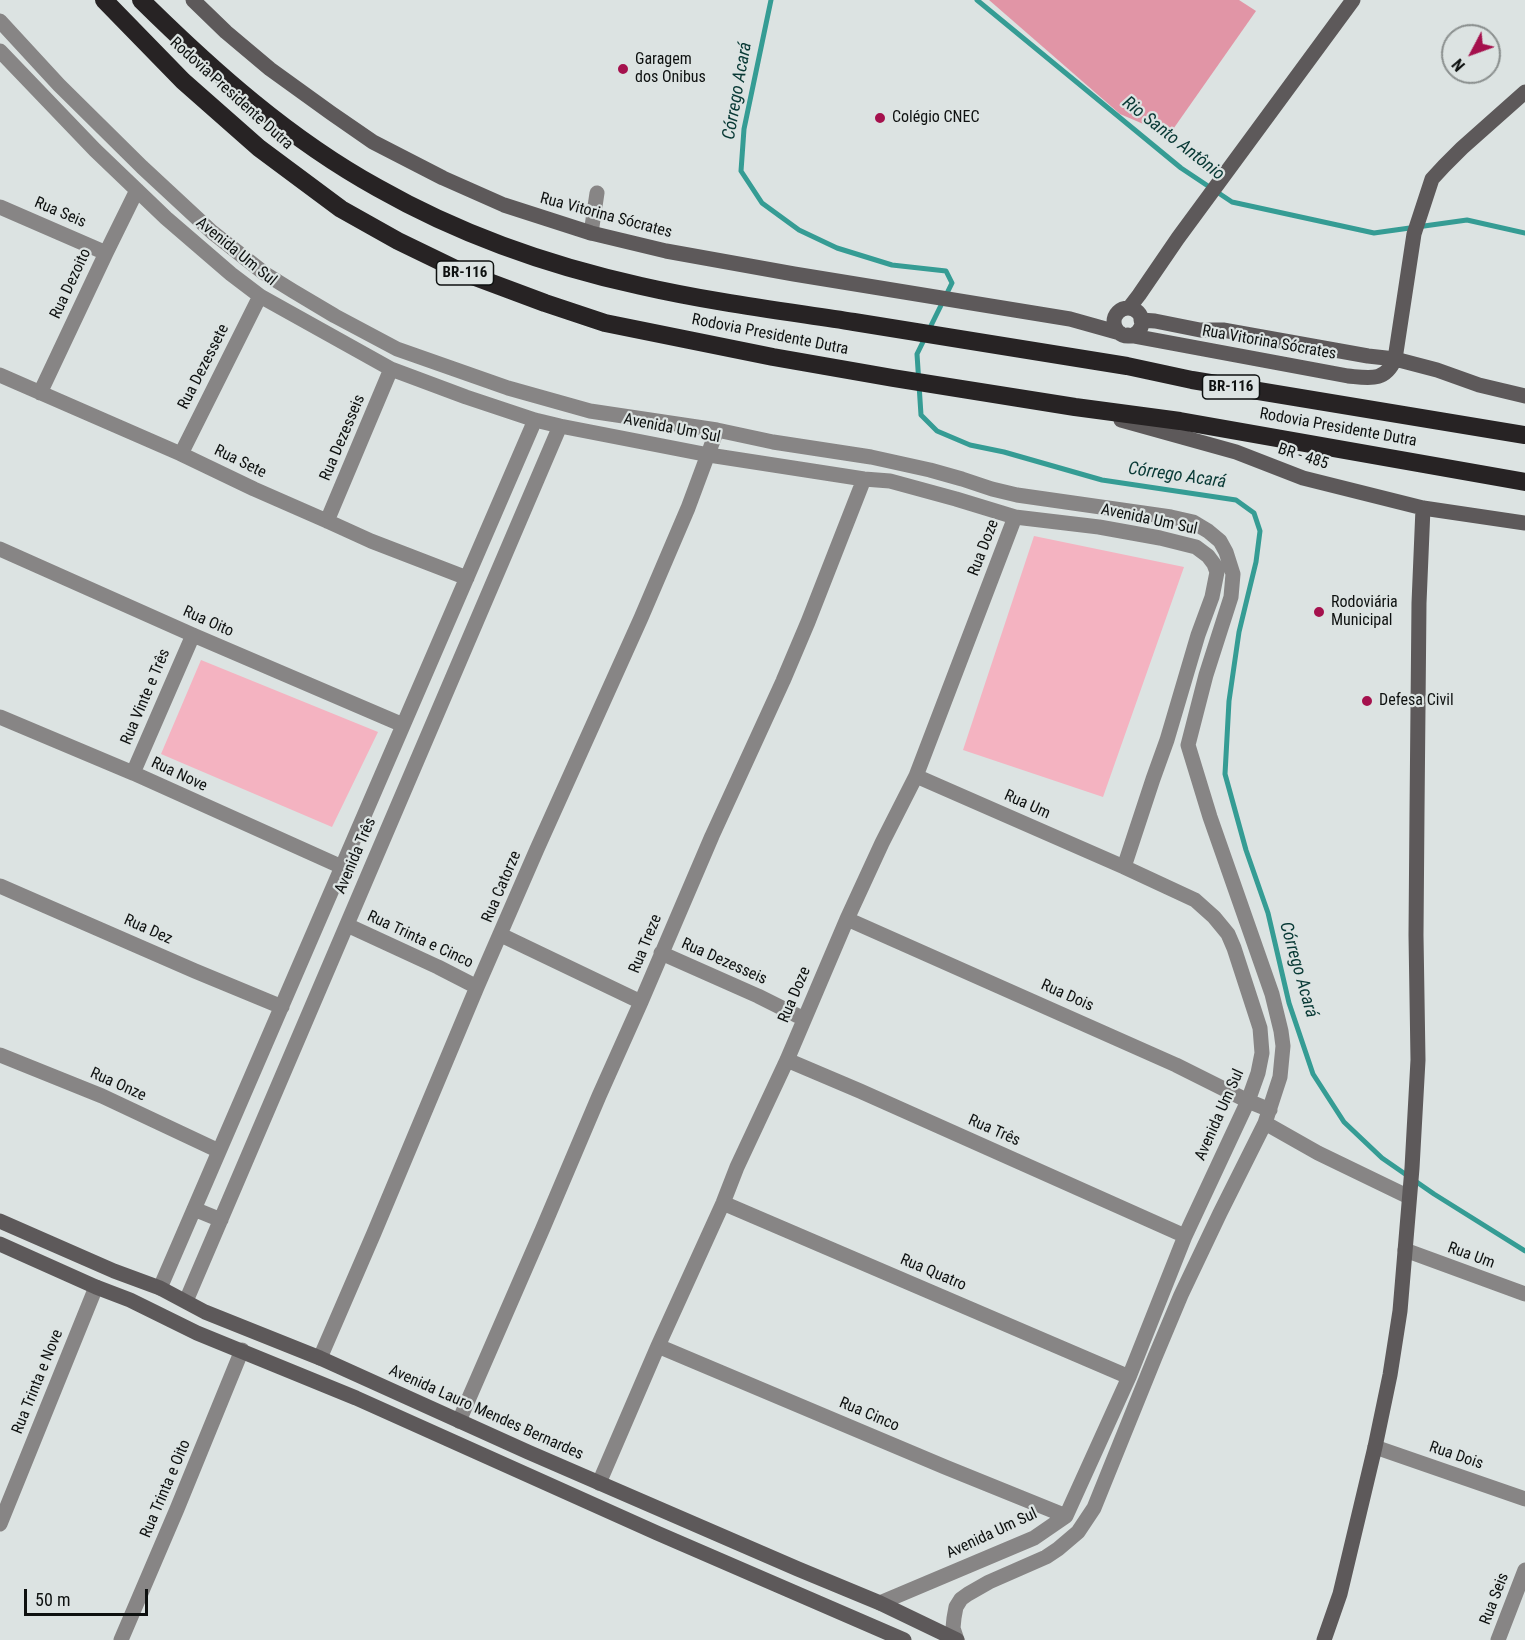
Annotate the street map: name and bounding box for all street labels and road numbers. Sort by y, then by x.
street label: Rodovia Presidente Dutra [165,34,297,154]
street label: Rua Vitorina Sócrates [538,189,674,243]
street label: Rua Seis [31,194,89,232]
street label: Avenida Um Sul [192,214,280,290]
street label: Rua Dezoito [46,246,96,322]
road number: BR-116 [436,261,494,285]
street label: Rodovia Presidente Dutra [690,310,850,360]
street label: Rua Dezessete [174,321,234,413]
street label: Rua Vitorina Sócrates [1200,322,1338,364]
road number: BR-116 [1202,375,1260,399]
street label: Rua Dezesseis [316,392,370,484]
street label: Rodovia Presidente Dutra [1258,405,1418,451]
street label: Avenida Um Sul [622,410,722,448]
street label: BR - 485 [1275,440,1331,474]
street label: Rua Sete [211,441,269,483]
street label: Avenida Um Sul [1099,500,1199,540]
street label: Rua Doze [964,517,1004,579]
street label: Rua Oito [180,602,236,642]
street label: Rua Vinte e Três [117,646,175,748]
street label: Rua Nove [148,754,210,796]
street label: Rua Um [1001,786,1053,824]
street label: Avenida Três [331,815,381,897]
street label: Rua Catorze [478,848,526,926]
street label: Rua Trinta e Cinco [364,907,476,973]
street label: Rua Dez [121,911,175,949]
street label: Rua Treze [625,912,667,976]
street label: Rua Dezesseis [678,935,770,989]
street label: Rua Doze [775,964,815,1026]
street label: Rua Dois [1038,976,1096,1016]
street label: Rua Onze [87,1064,149,1106]
street label: Avenida Um Sul [1191,1066,1249,1164]
street label: Rua Três [965,1111,1023,1151]
street label: Rua Um [1445,1239,1497,1273]
street label: Rua Quatro [897,1250,969,1296]
street label: Rua Trinta e Nove [8,1327,68,1437]
street label: Avenida Lauro Mendes Bernardes [386,1361,586,1465]
street label: Rua Cinco [836,1394,902,1436]
street label: Rua Trinta e Oito [137,1437,195,1541]
street label: Rua Dois [1427,1438,1485,1474]
street label: Avenida Um Sul [943,1505,1041,1563]
street label: Rua Seis [1476,1570,1514,1628]

